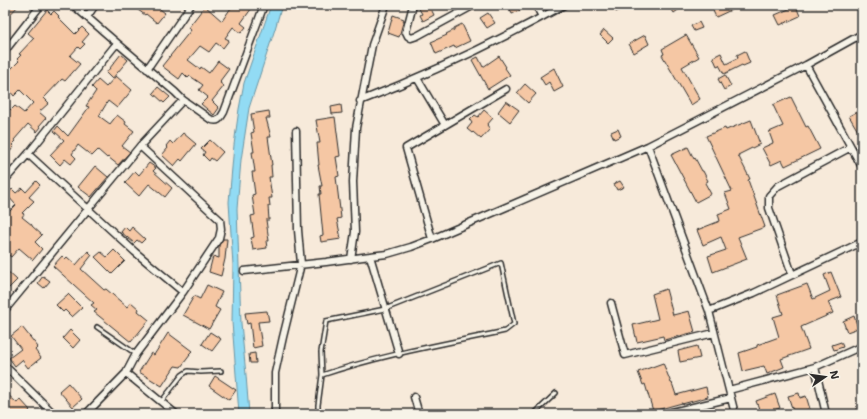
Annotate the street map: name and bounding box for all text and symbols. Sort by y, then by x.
north arrow [805,357,845,397]
text: N [826,369,843,381]

